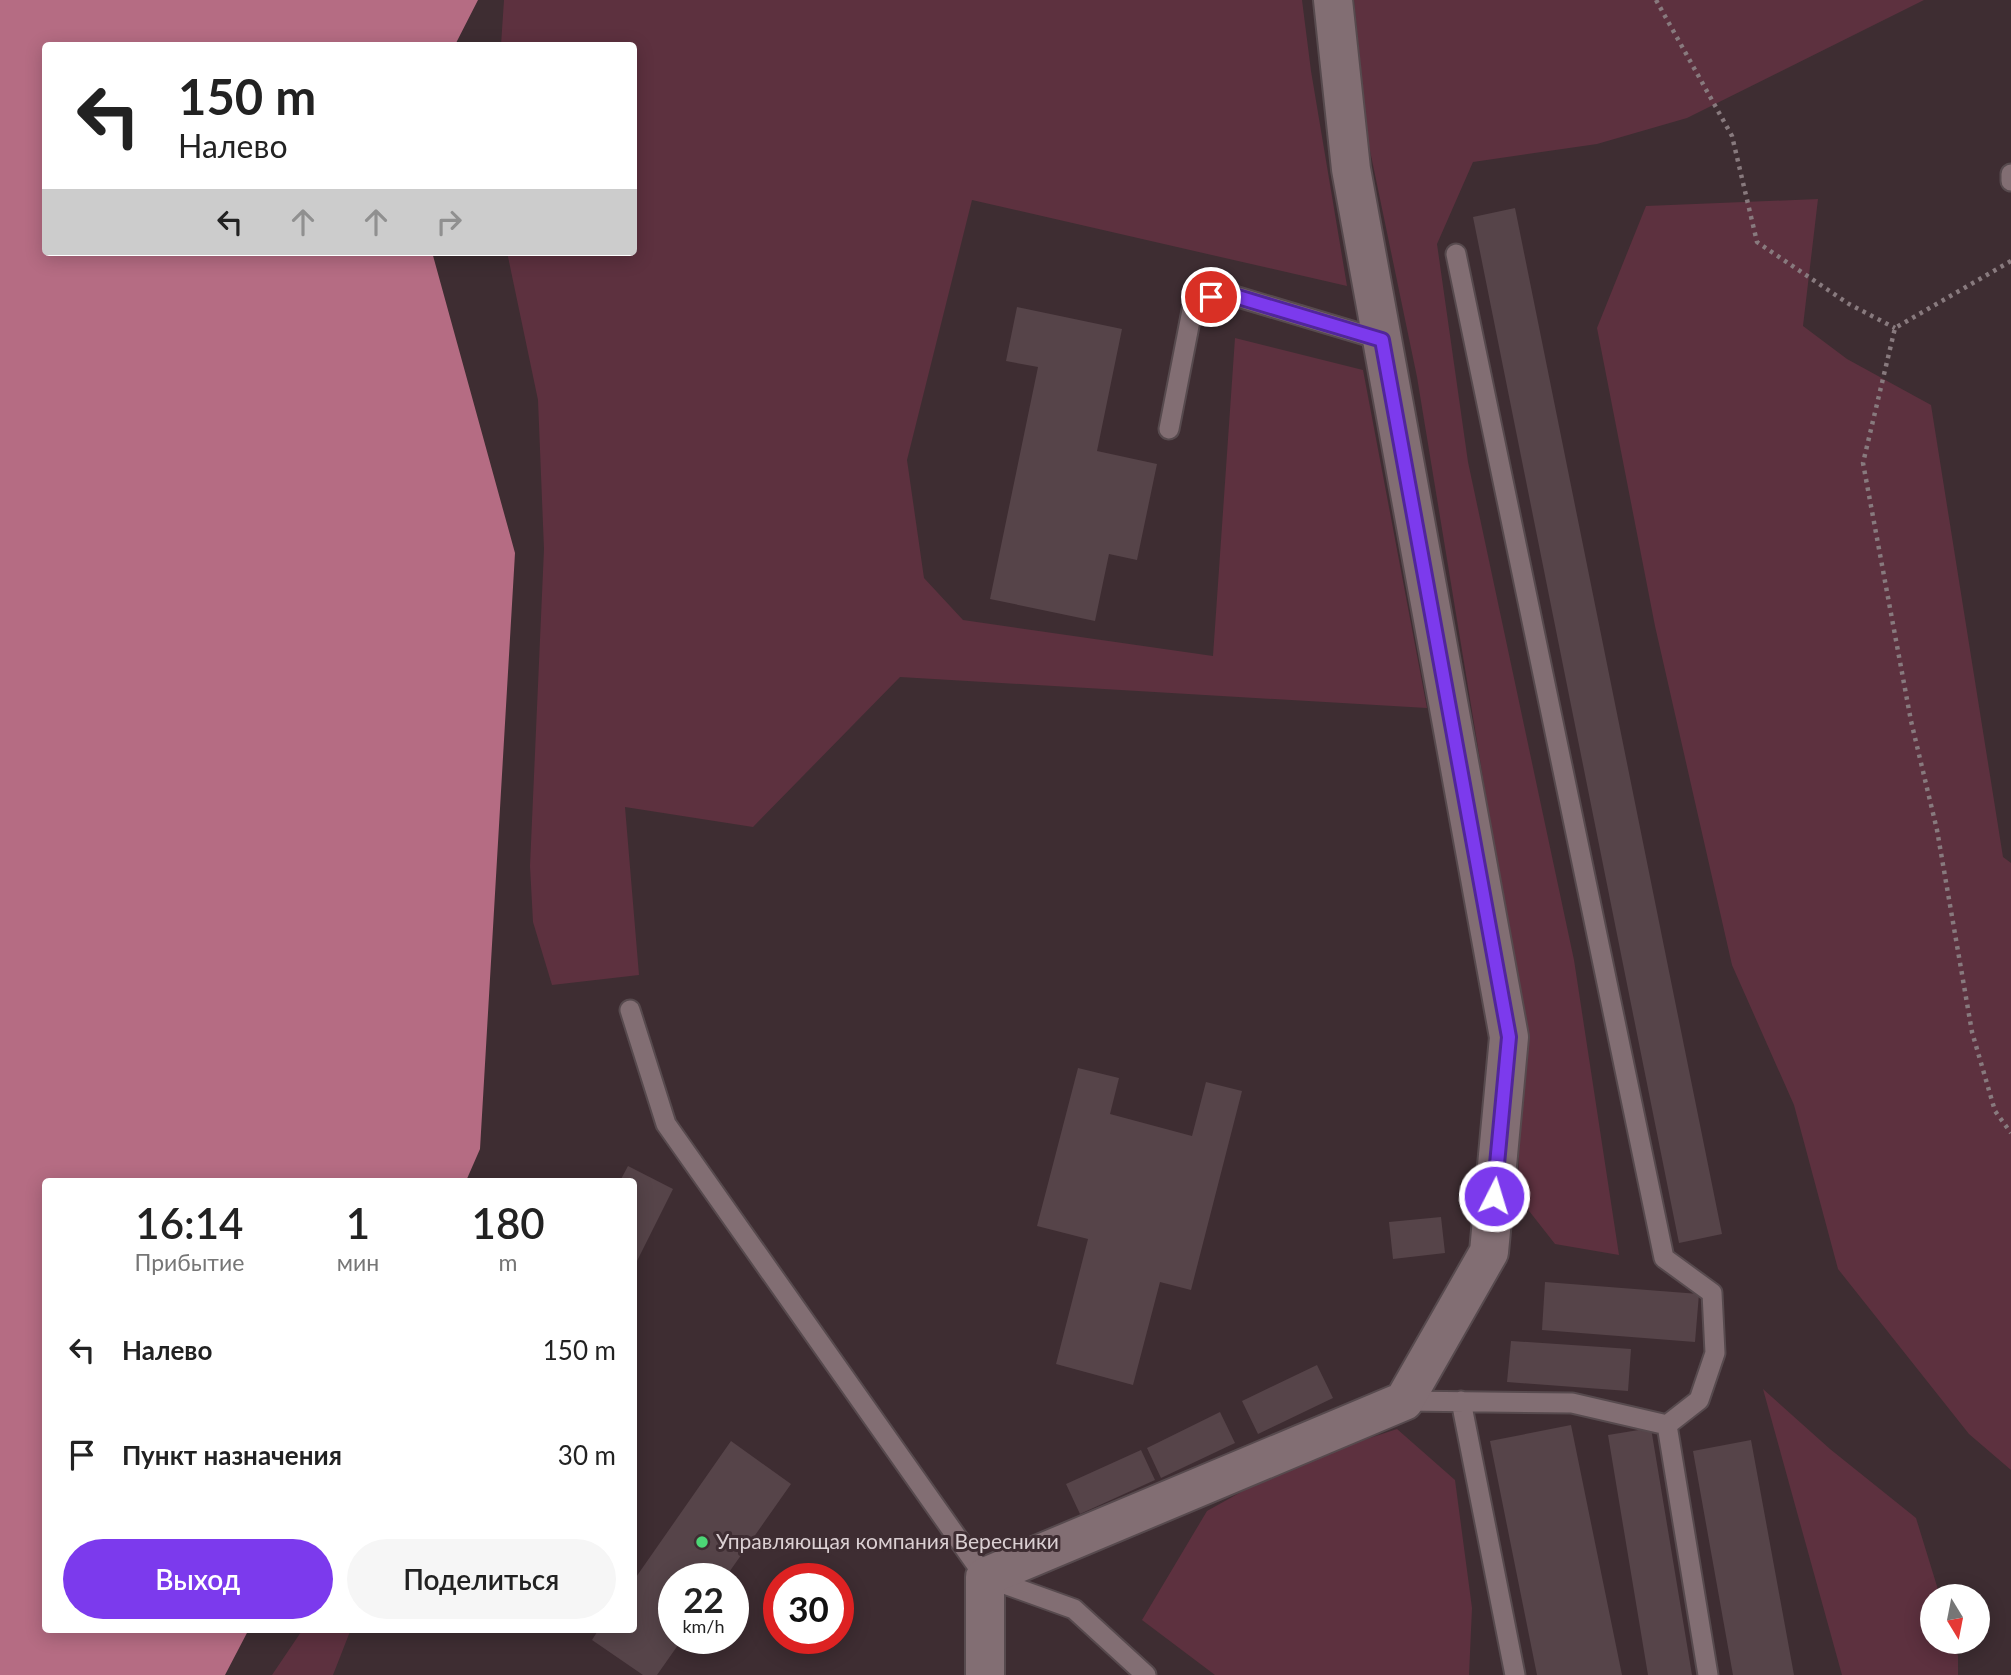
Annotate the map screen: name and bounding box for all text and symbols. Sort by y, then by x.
text: 150 m [178,67,316,125]
icon: left [63,70,154,161]
text: Налево [178,126,288,165]
icon: left [211,203,249,241]
icon: ahead [284,203,322,241]
icon: ahead [357,203,395,241]
icon: right [430,203,468,241]
pin [1181,267,1241,327]
icon: arrive [1192,278,1230,316]
position arrow [1457,1159,1531,1233]
text: 16:14 [135,1198,243,1248]
text: 1 [346,1198,370,1248]
text: 180 [472,1198,545,1248]
text: Прибытие [134,1248,244,1276]
text: мин [337,1248,379,1276]
text: m [499,1248,518,1276]
icon: left [63,1331,101,1369]
text: Налево [122,1334,212,1366]
text: 150 m [543,1334,616,1366]
icon: arrive [63,1436,101,1474]
text: Пункт назначения [122,1439,342,1471]
text: 30 m [558,1439,616,1471]
place label: Управляющая компания Вересники [716,1528,1059,1553]
marker: Управляющая компания Вересники [694,1534,710,1550]
button: Выход [63,1539,333,1619]
button: Поделиться [347,1539,616,1619]
speed limit sign: 30 [763,1563,854,1654]
text: 22 [683,1578,724,1620]
north arrow [1920,1584,1990,1654]
map controls [1920,1584,1990,1654]
text: km/h [682,1615,725,1637]

